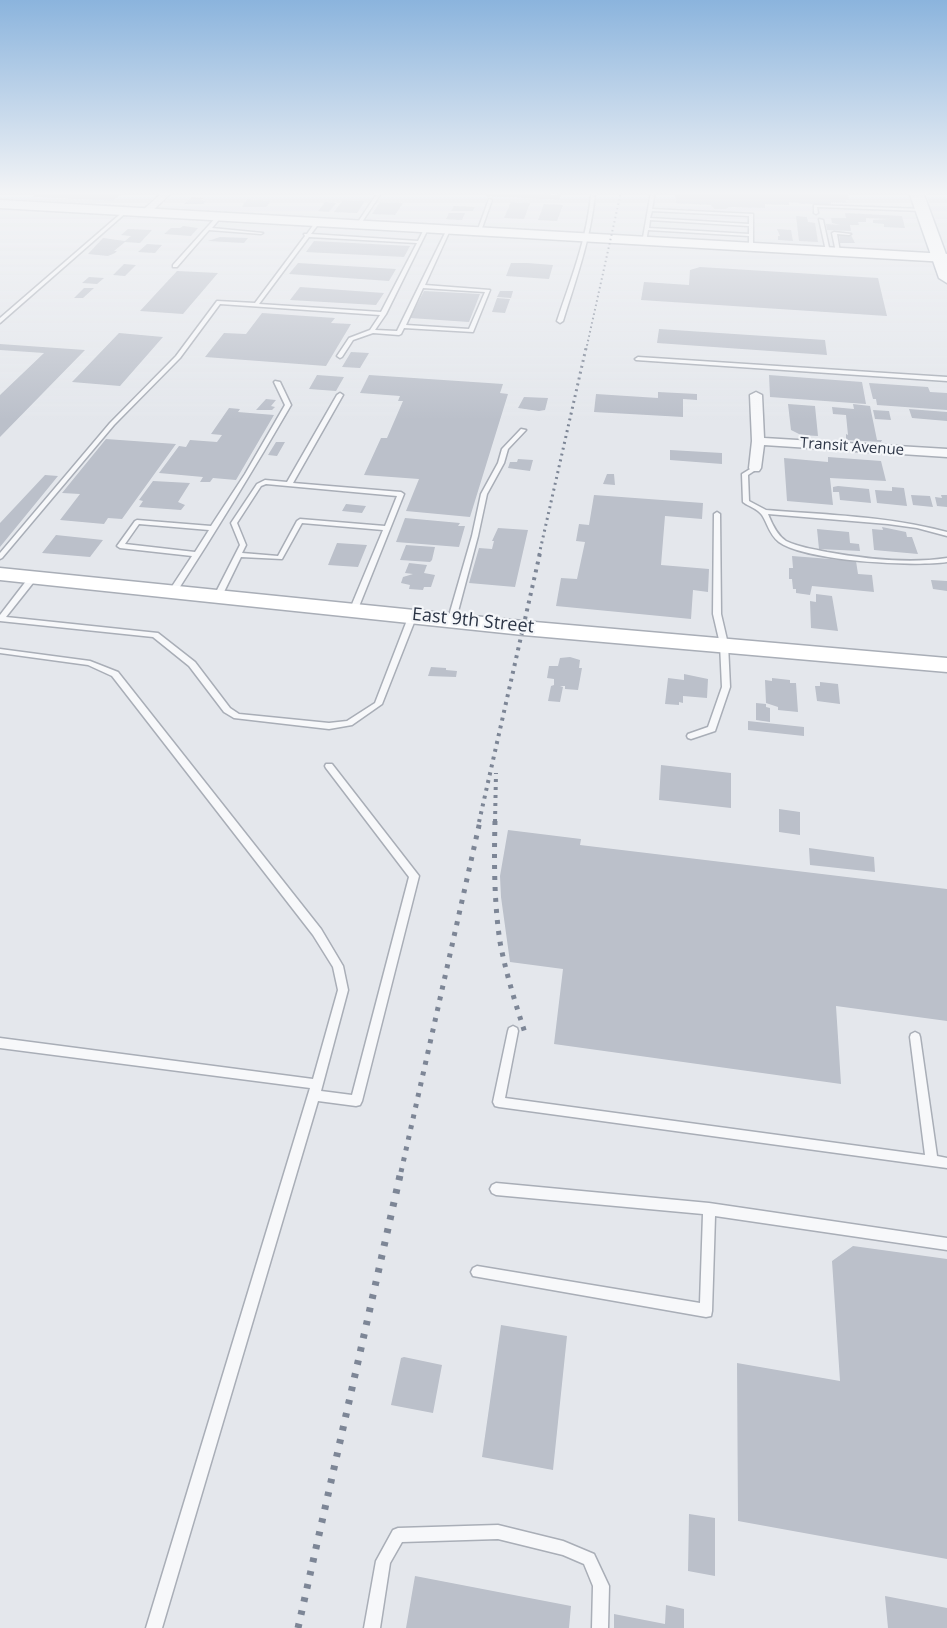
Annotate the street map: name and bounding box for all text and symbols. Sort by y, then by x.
street label: Transit Avenue [799,434,905,460]
street label: East 9th Street [411,604,535,638]

